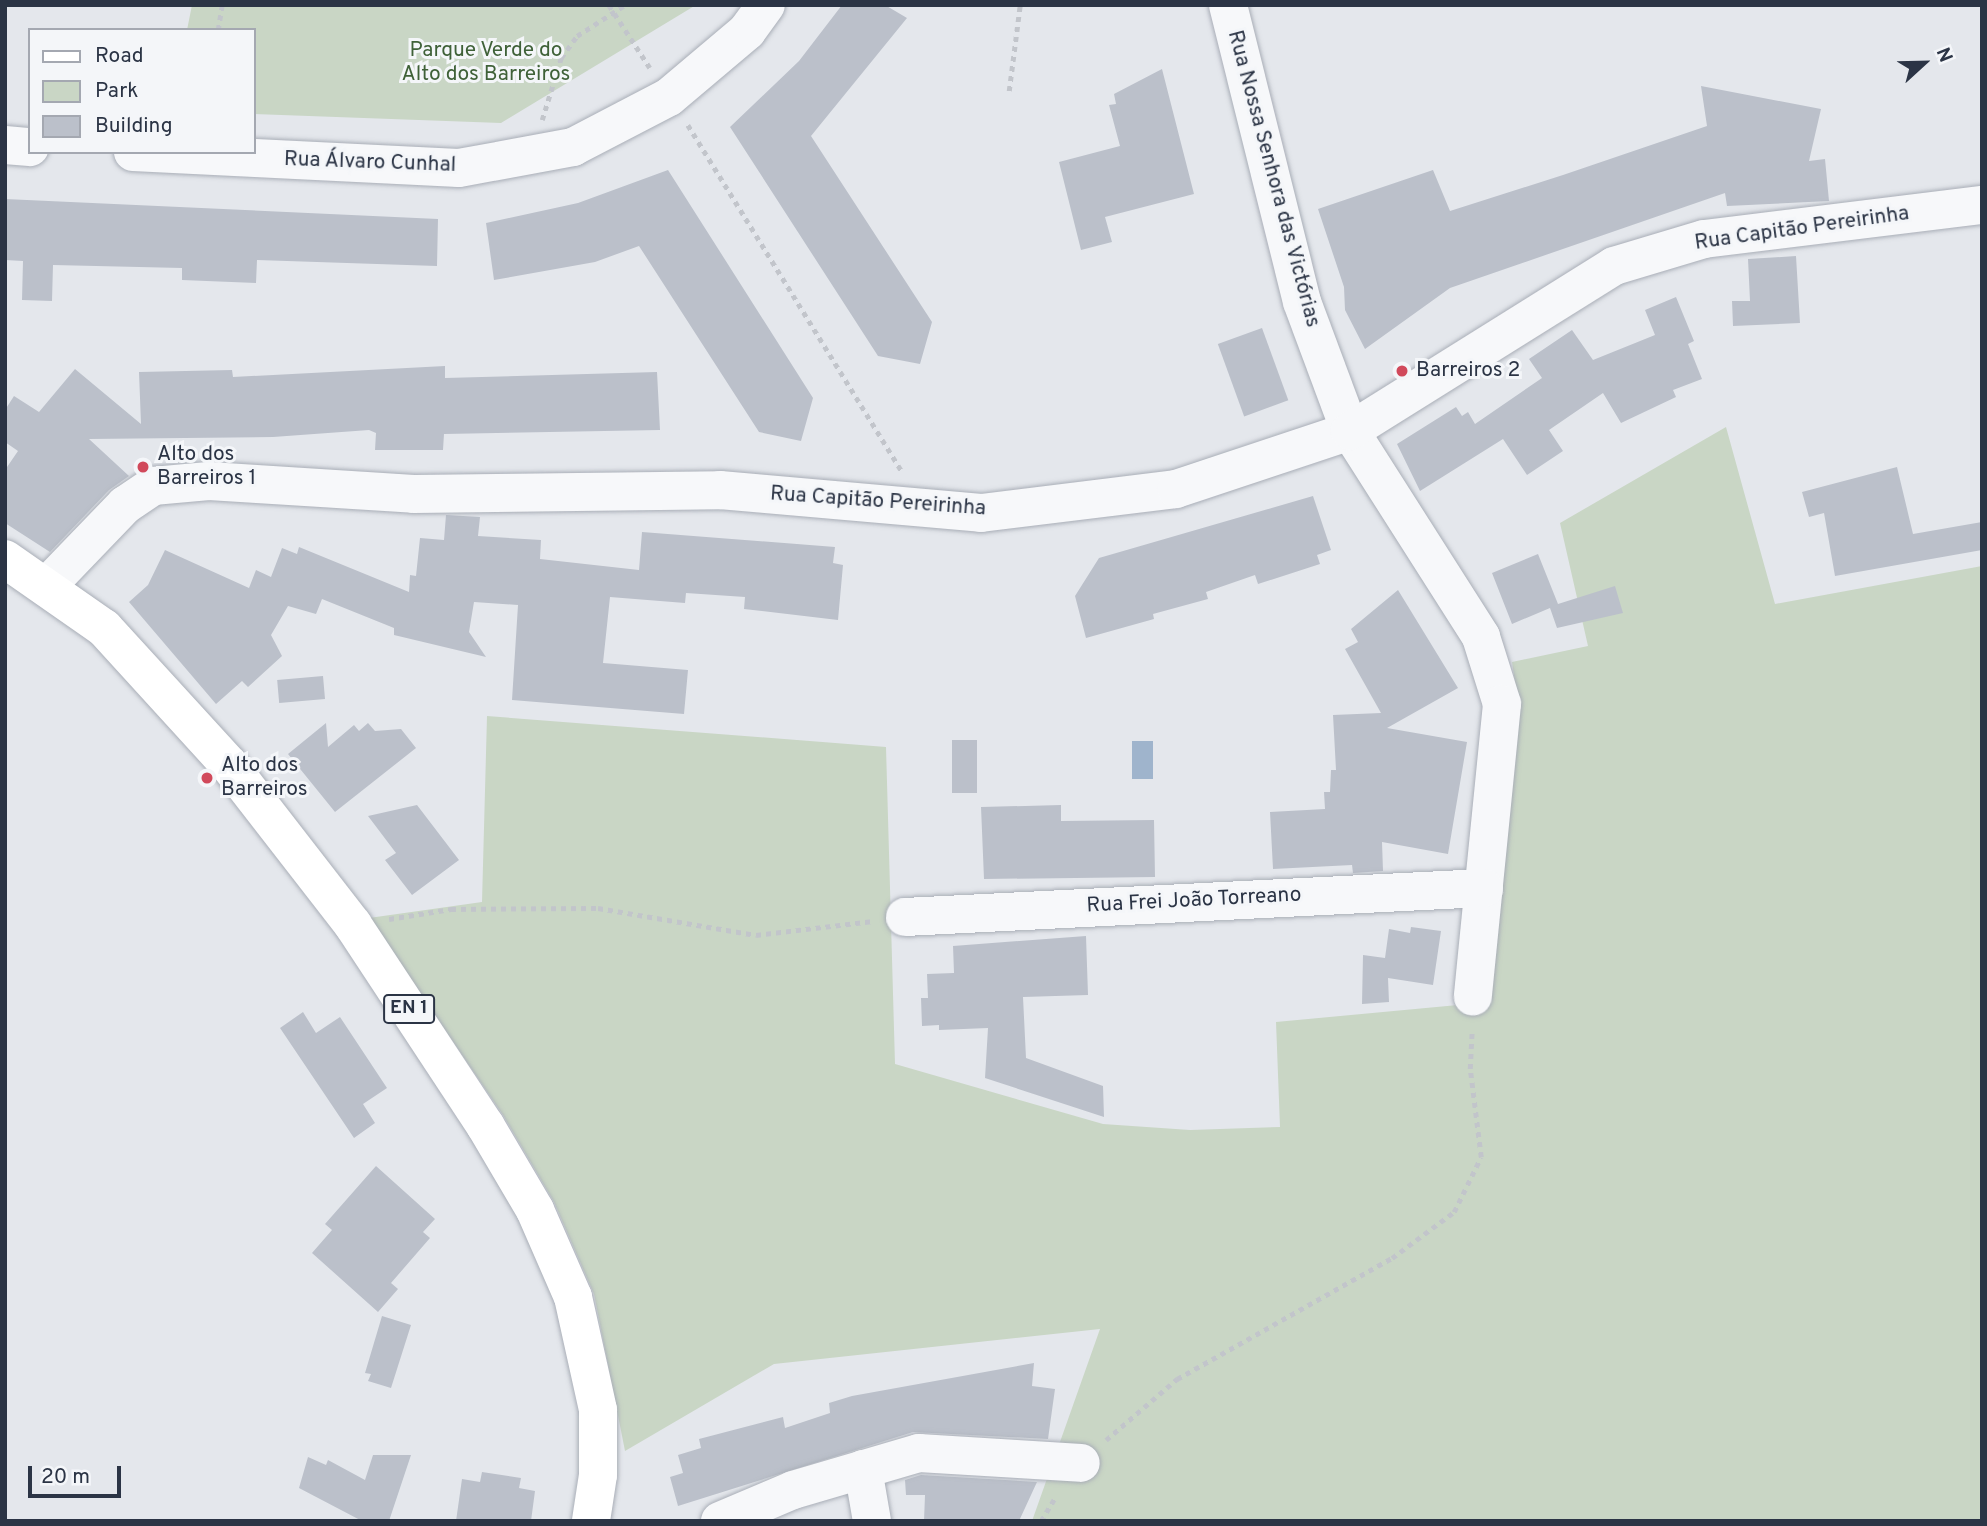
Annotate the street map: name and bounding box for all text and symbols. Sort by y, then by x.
street label: Rua Nossa Senhora das Victórias [1221,27,1325,331]
legend [28,28,256,154]
north arrow [1889,28,1959,98]
park label: Parque Verde do Alto dos Barreiros [402,38,570,88]
text: Road [95,43,144,70]
text: N [1930,44,1957,66]
text: Park [95,78,138,105]
text: Building [95,113,173,140]
street label: Rua Álvaro Cunhal [283,147,457,179]
street label: Rua Capitão Pereirinha [1693,201,1911,257]
place label: Barreiros 2 [1416,358,1520,384]
marker: Barreiros 2 [1394,363,1410,379]
place label: Alto dos Barreiros 1 [157,442,256,492]
marker: Alto dos Barreiros 1 [135,459,151,475]
street label: Rua Capitão Pereirinha [769,482,987,522]
place label: Alto dos Barreiros [221,753,308,803]
marker: Alto dos Barreiros [199,770,215,786]
street label: Rua Frei João Torreano [1086,883,1302,919]
road number: EN 1 [383,993,435,1024]
scale bar [32,1452,124,1496]
text: 20 m [41,1464,90,1491]

